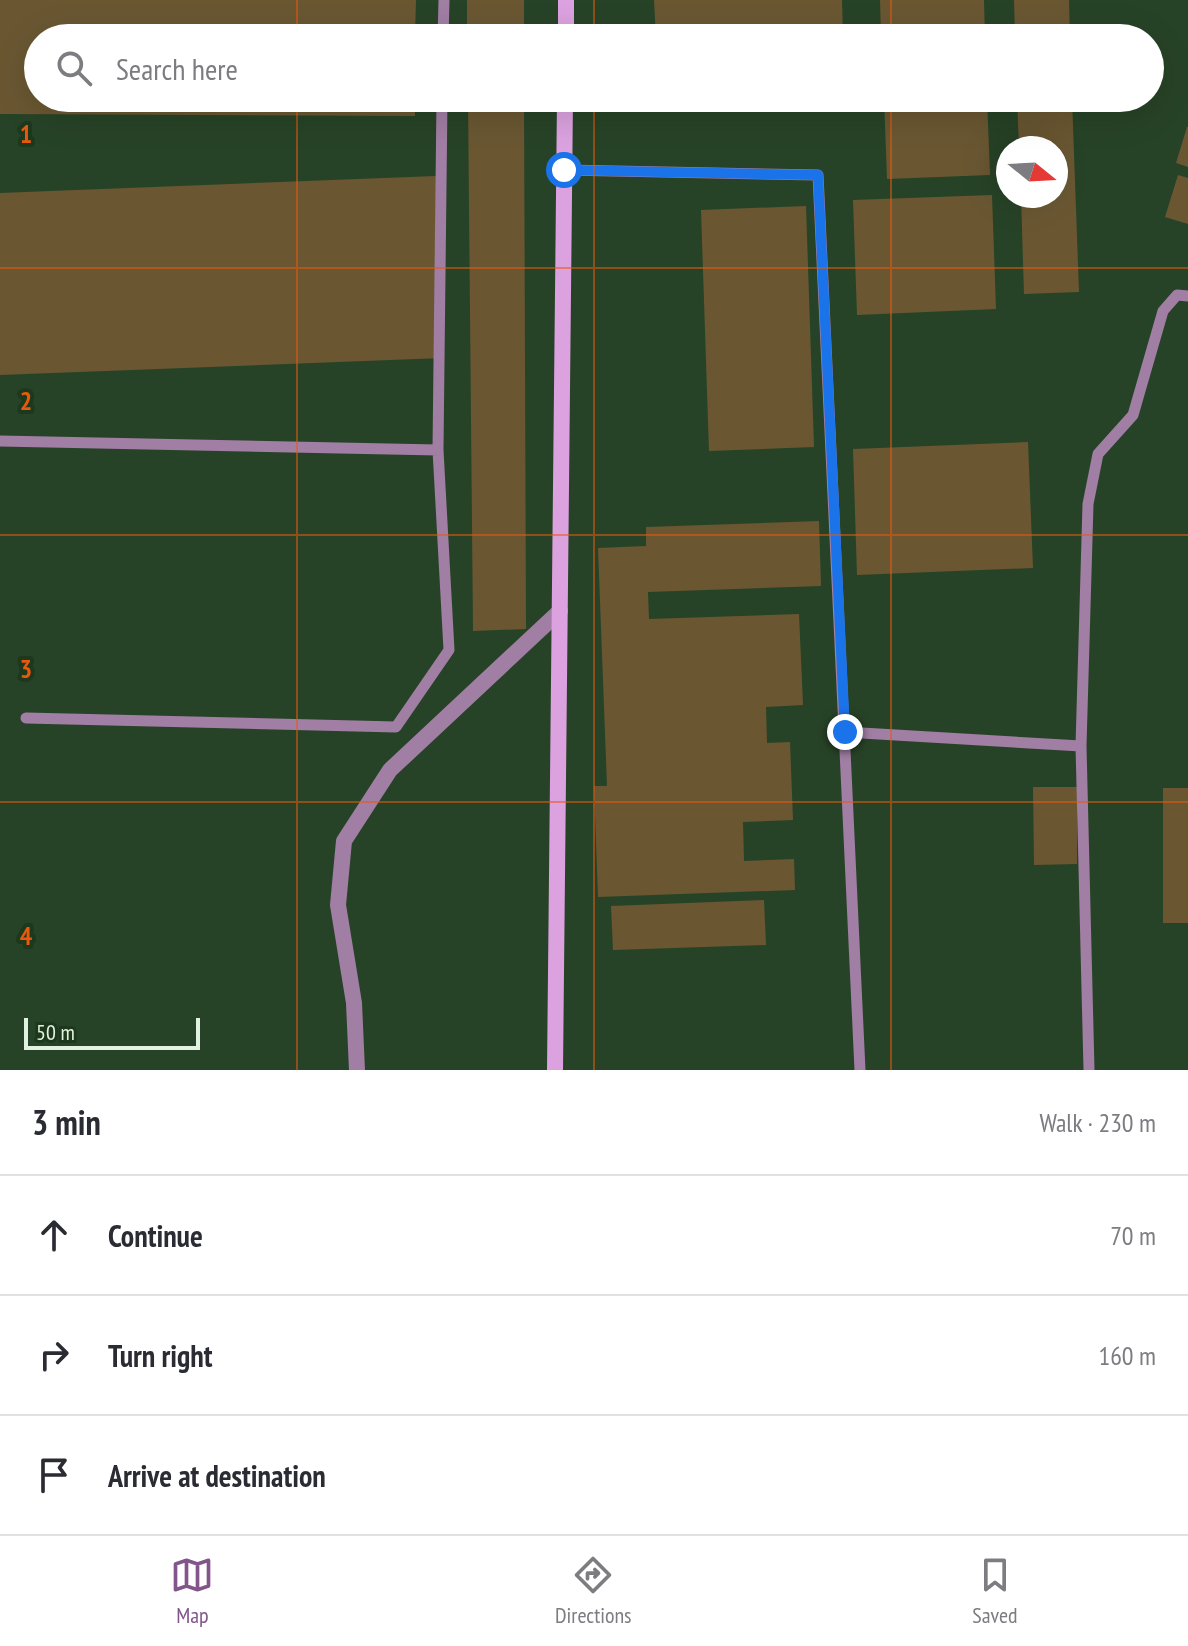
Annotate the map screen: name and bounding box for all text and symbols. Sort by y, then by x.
search box [24,24,1164,112]
icon: search [52,46,96,90]
text: Search here [116,49,238,88]
text: 1 [20,117,32,150]
north arrow [996,136,1068,208]
route start [546,152,582,188]
text: 2 [20,384,32,417]
text: 3 [20,652,32,685]
route end [827,714,863,750]
text: 4 [20,919,33,952]
scale bar [24,1014,200,1050]
text: 50 m [36,1018,75,1046]
text: 3 min [32,1100,101,1144]
text: Walk · 230 m [1039,1106,1156,1139]
icon: ahead [32,1213,76,1257]
text: Continue [108,1216,203,1255]
text: 70 m [1110,1219,1156,1252]
icon: right [32,1333,76,1377]
text: Turn right [108,1336,212,1375]
text: 160 m [1098,1339,1156,1372]
icon: arrive [32,1453,76,1497]
text: Arrive at destination [108,1456,326,1495]
tab: Map [170,1553,214,1629]
tab: Directions [555,1553,632,1629]
tab: Saved [972,1553,1018,1629]

